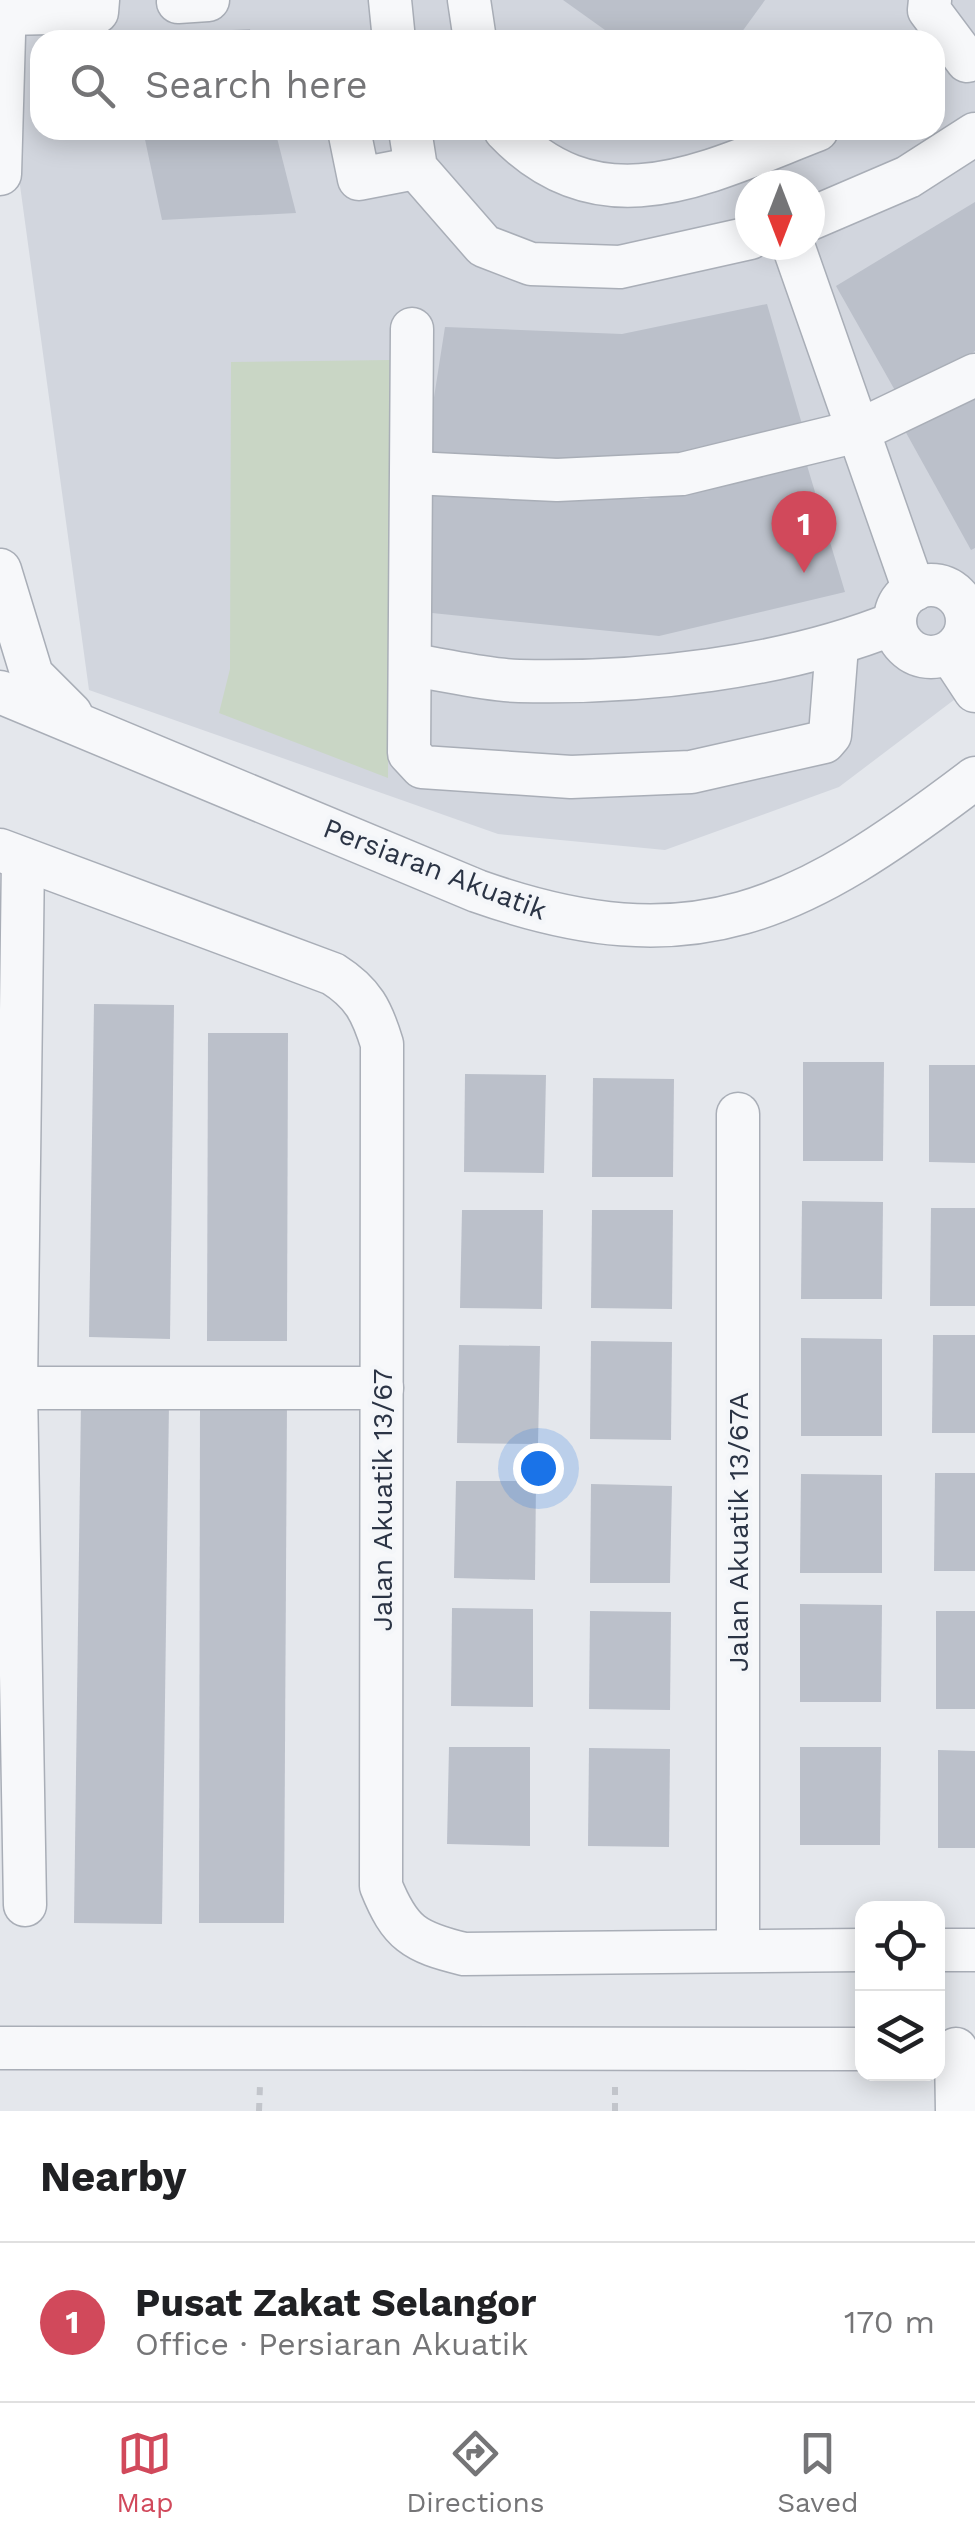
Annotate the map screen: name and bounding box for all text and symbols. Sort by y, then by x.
search box [30,30,945,140]
icon: search [65,58,120,113]
text: Search here [145,63,368,107]
north arrow [735,170,825,260]
pin: 1 [772,490,836,573]
street label: Persiaran Akuatik [319,811,551,927]
street label: Jalan Akuatik 13/67 [366,1368,399,1632]
street label: Jalan Akuatik 13/67A [722,1392,755,1672]
your location [513,1443,564,1494]
map controls [855,1901,945,2081]
button: locate [855,1901,945,1991]
button: layers [855,1991,945,2081]
text: Nearby [40,2152,187,2201]
text: Pusat Zakat Selangor [135,2281,536,2325]
text: 1 [66,2303,79,2341]
text: 170 m [844,2303,935,2341]
text: Office · Persiaran Akuatik [135,2325,528,2363]
tab: Map [116,2426,174,2519]
tab: Directions [406,2426,545,2519]
tab: Saved [777,2426,859,2519]

